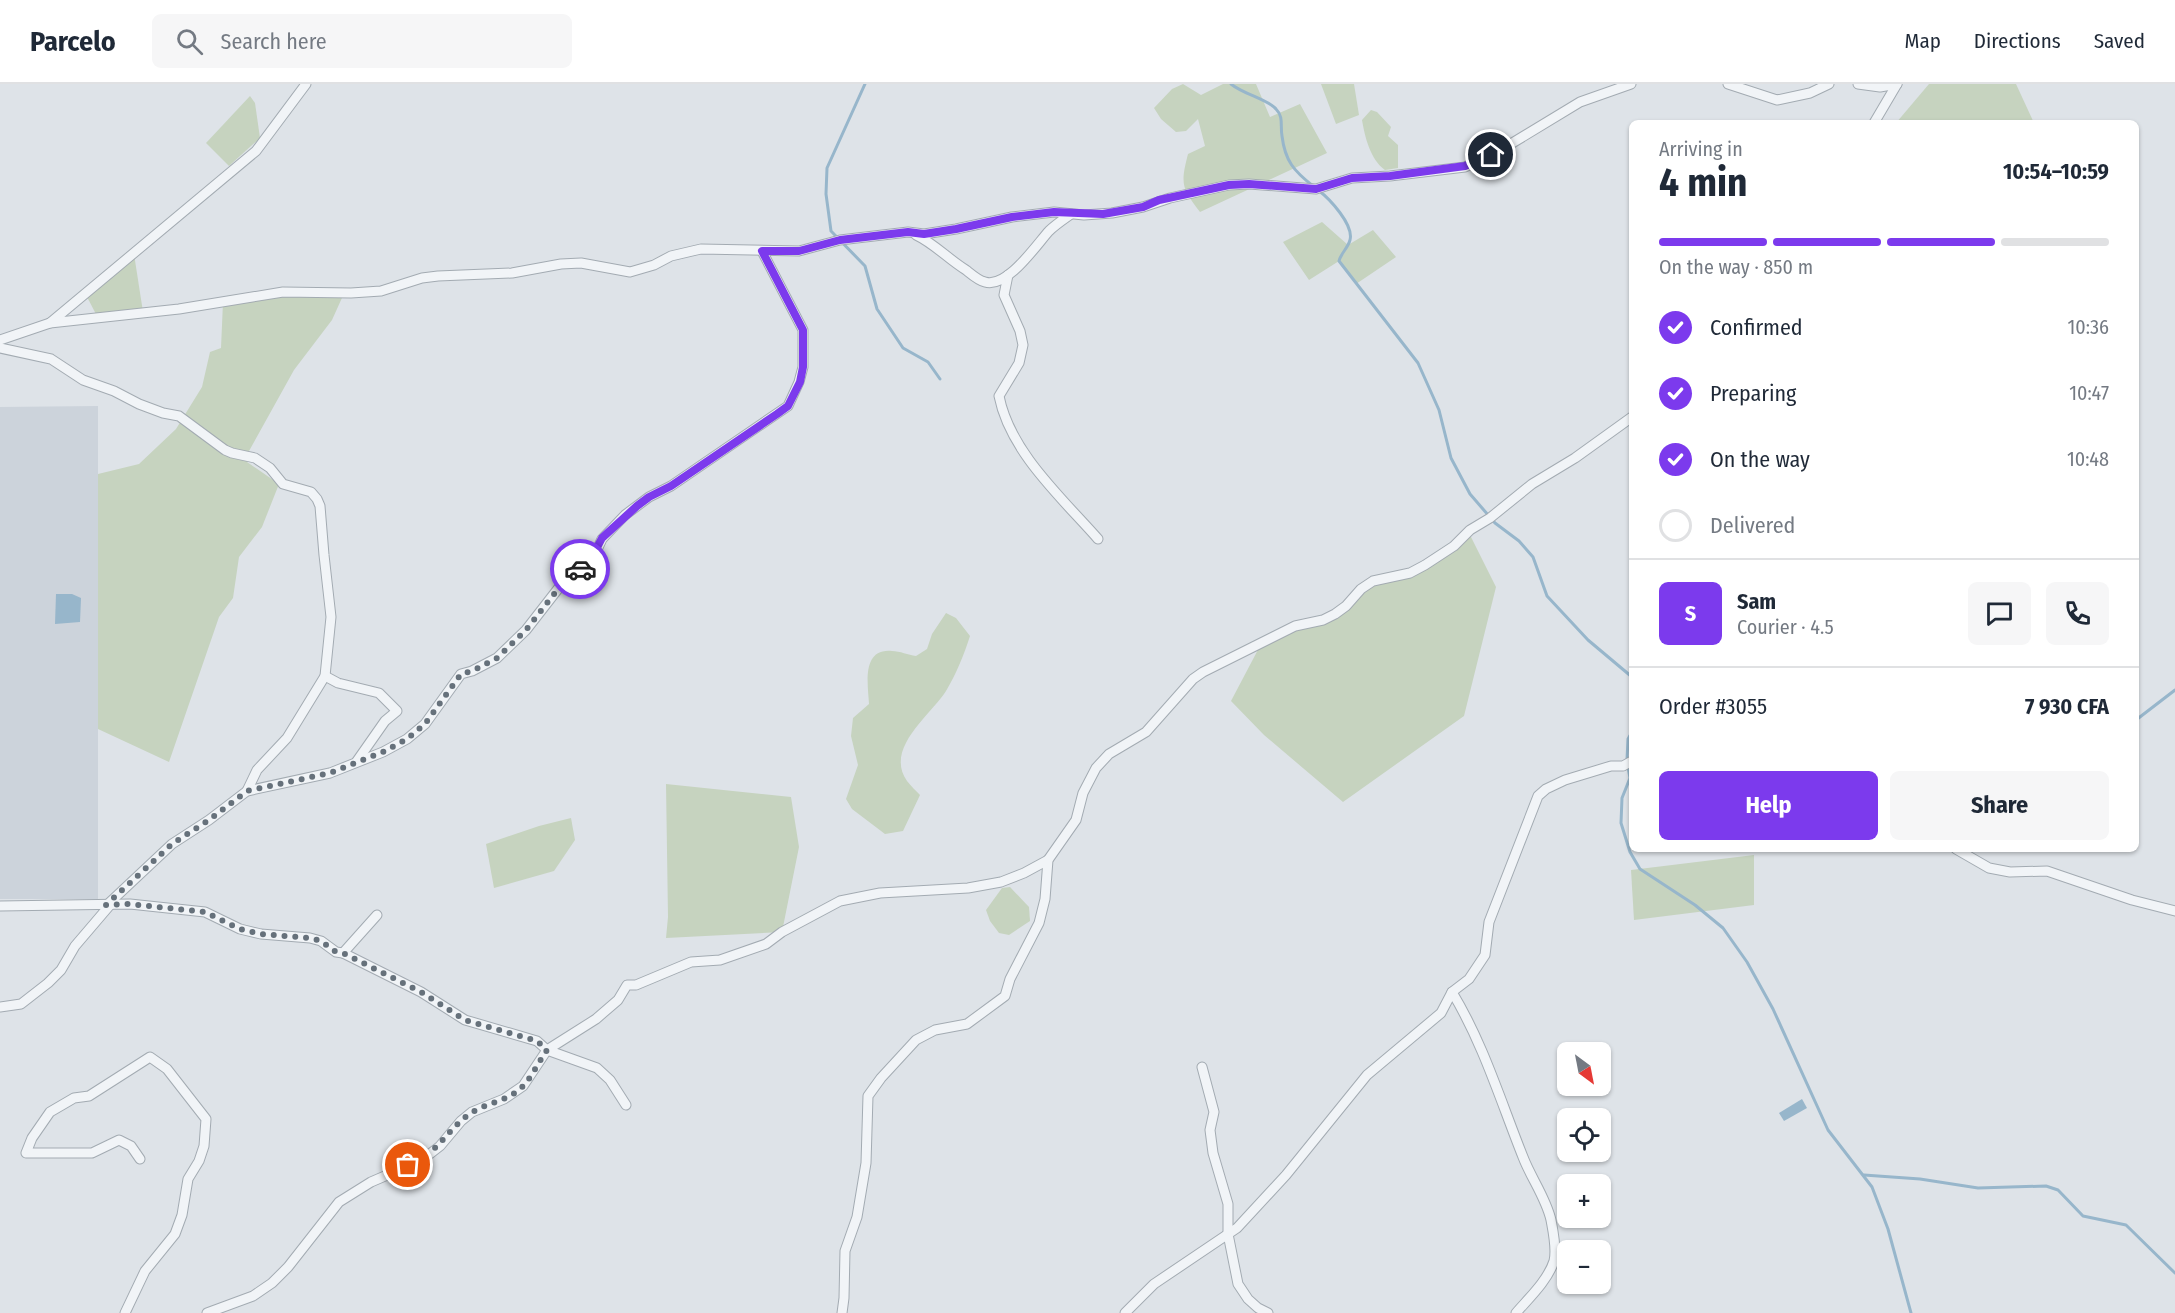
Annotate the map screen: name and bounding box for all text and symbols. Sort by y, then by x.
search box [152,14,572,68]
text: Parcelo [30,25,116,58]
icon: search [173,25,206,58]
text: Search here [221,28,327,55]
text: Map [1904,28,1941,54]
text: Directions [1974,28,2061,54]
text: Saved [2094,28,2145,54]
pin [1465,129,1516,180]
text: Arriving in [1659,137,1743,161]
icon: home [1474,138,1507,171]
text: 10:54–10:59 [2003,158,2109,185]
text: 4 min [1659,160,1747,206]
text: On the way · 850 m [1659,255,1813,279]
icon: check [1659,311,1692,344]
text: Confirmed [1710,314,1803,341]
text: 10:36 [2067,315,2109,339]
icon: check [1659,377,1692,410]
text: Preparing [1710,380,1796,407]
text: 10:47 [2069,381,2109,405]
icon: check [1659,443,1692,476]
text: On the way [1710,446,1810,473]
text: 10:48 [2067,447,2109,471]
text: Delivered [1710,512,1795,539]
courier [550,539,610,599]
icon: car [564,553,597,586]
button: chat [1968,582,2031,645]
button: phone [2046,582,2109,645]
text: Sam [1737,588,1776,615]
text: S [1685,600,1696,627]
text: Courier · 4.5 [1737,615,1834,639]
text: Order #3055 [1659,693,1767,720]
text: 7 930 CFA [2025,693,2109,720]
button: Help [1659,771,1878,840]
button: Share [1890,771,2109,840]
north arrow [1557,1042,1611,1096]
map controls [1557,1042,1611,1294]
button: locate [1557,1108,1611,1162]
pin [382,1139,433,1190]
icon: bag [391,1148,424,1181]
button: + [1557,1174,1611,1228]
button: − [1557,1240,1611,1294]

